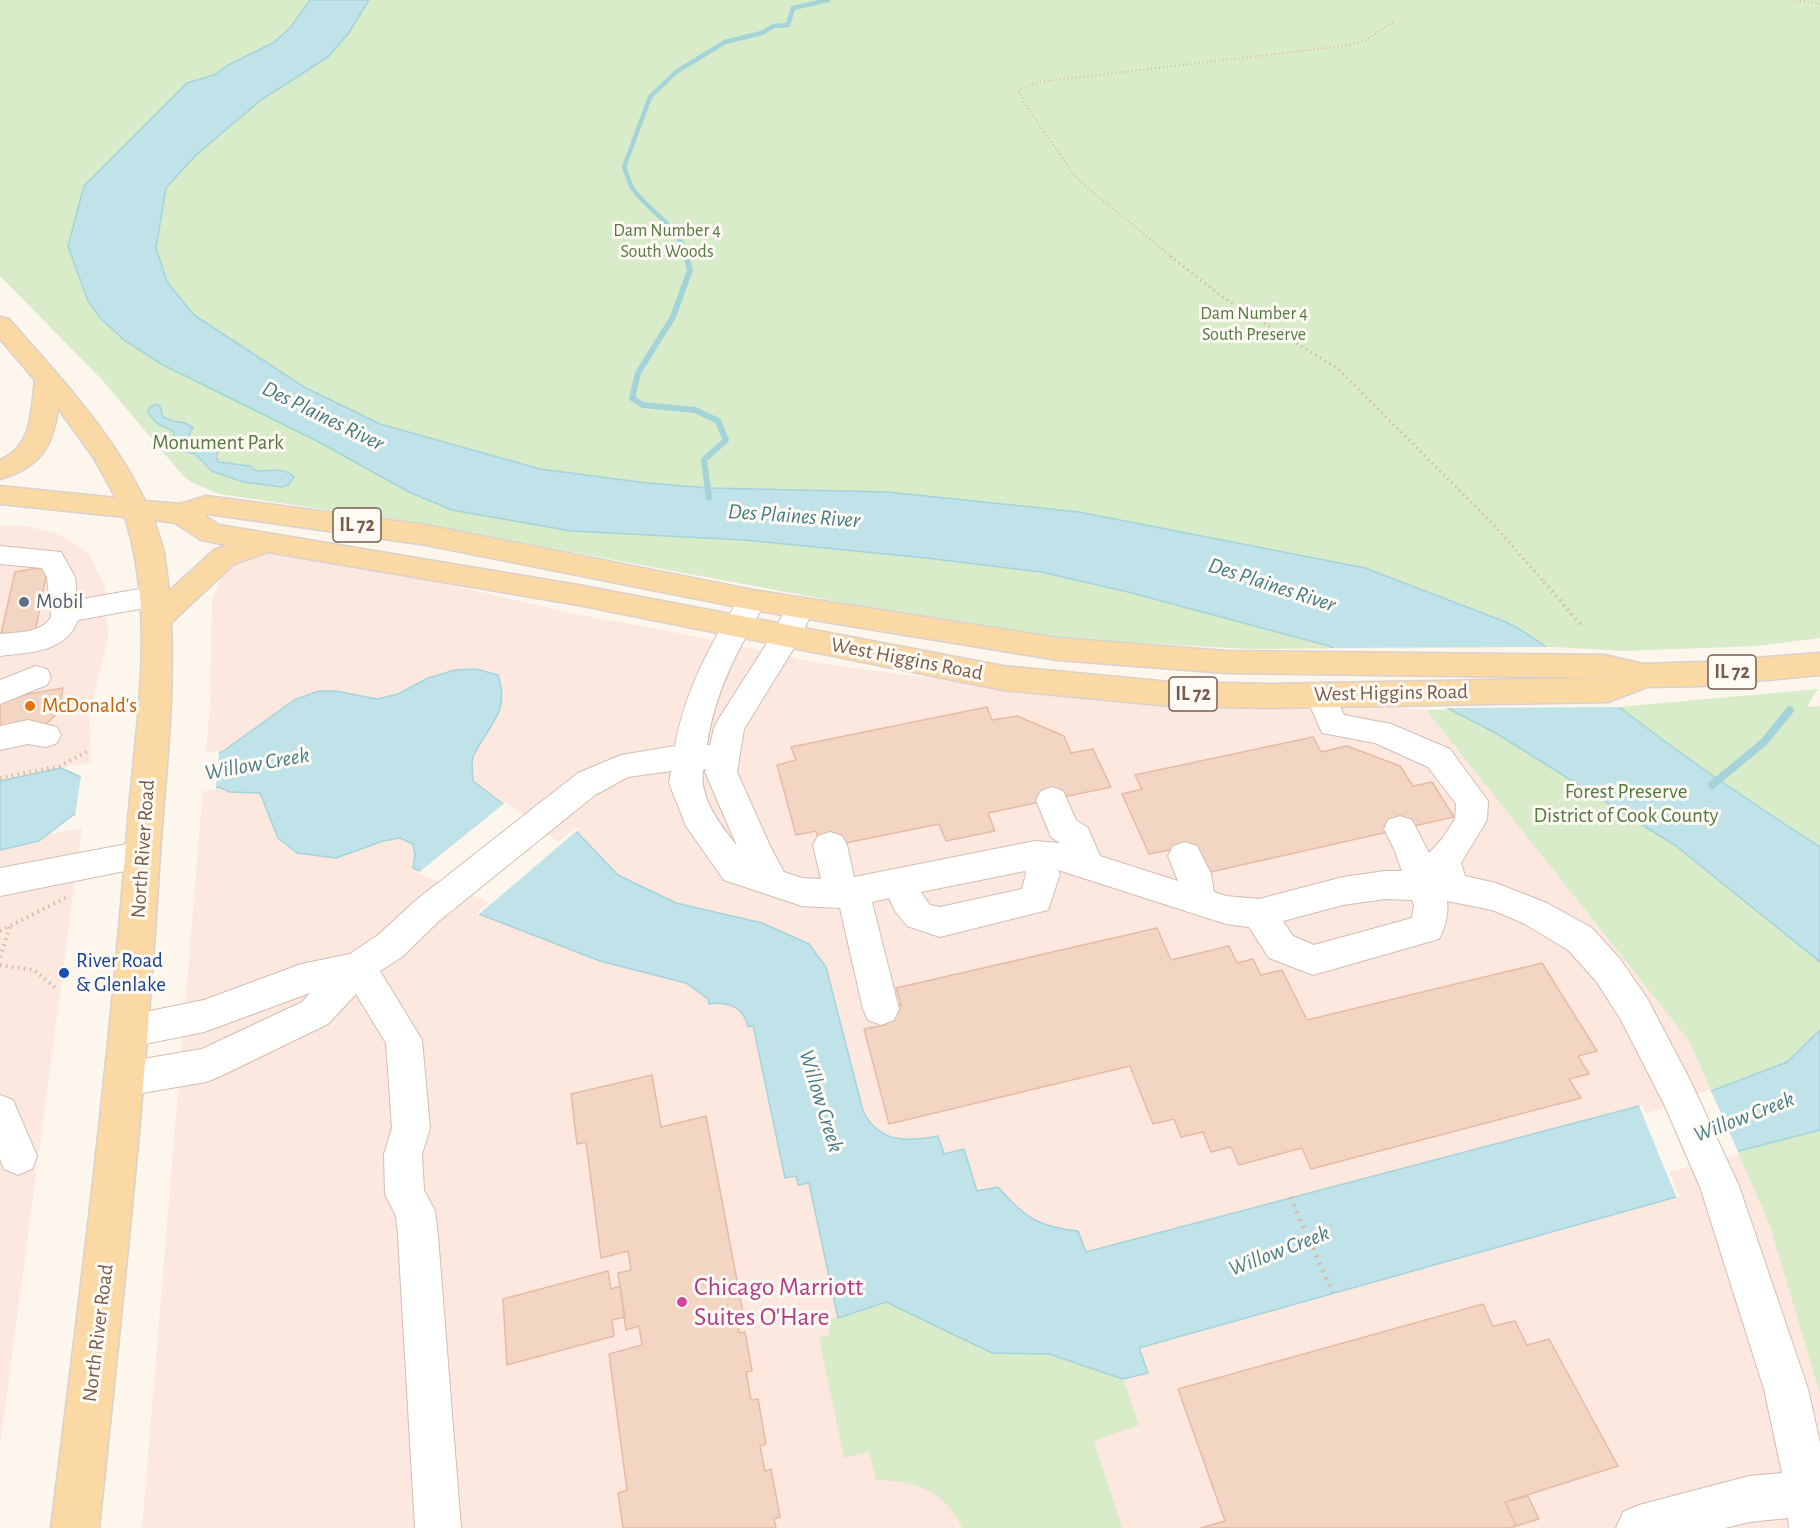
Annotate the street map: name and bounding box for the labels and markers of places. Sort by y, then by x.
place label: Mobil [36,589,84,615]
marker: Mobil [17,595,31,609]
place label: McDonald's [42,693,137,719]
marker: McDonald's [23,699,37,713]
place label: River Road & Glenlake [76,948,166,998]
marker: River Road & Glenlake [57,966,71,980]
place label: Chicago Marriott Suites O'Hare [694,1271,863,1332]
marker: Chicago Marriott Suites O'Hare [675,1295,689,1309]

